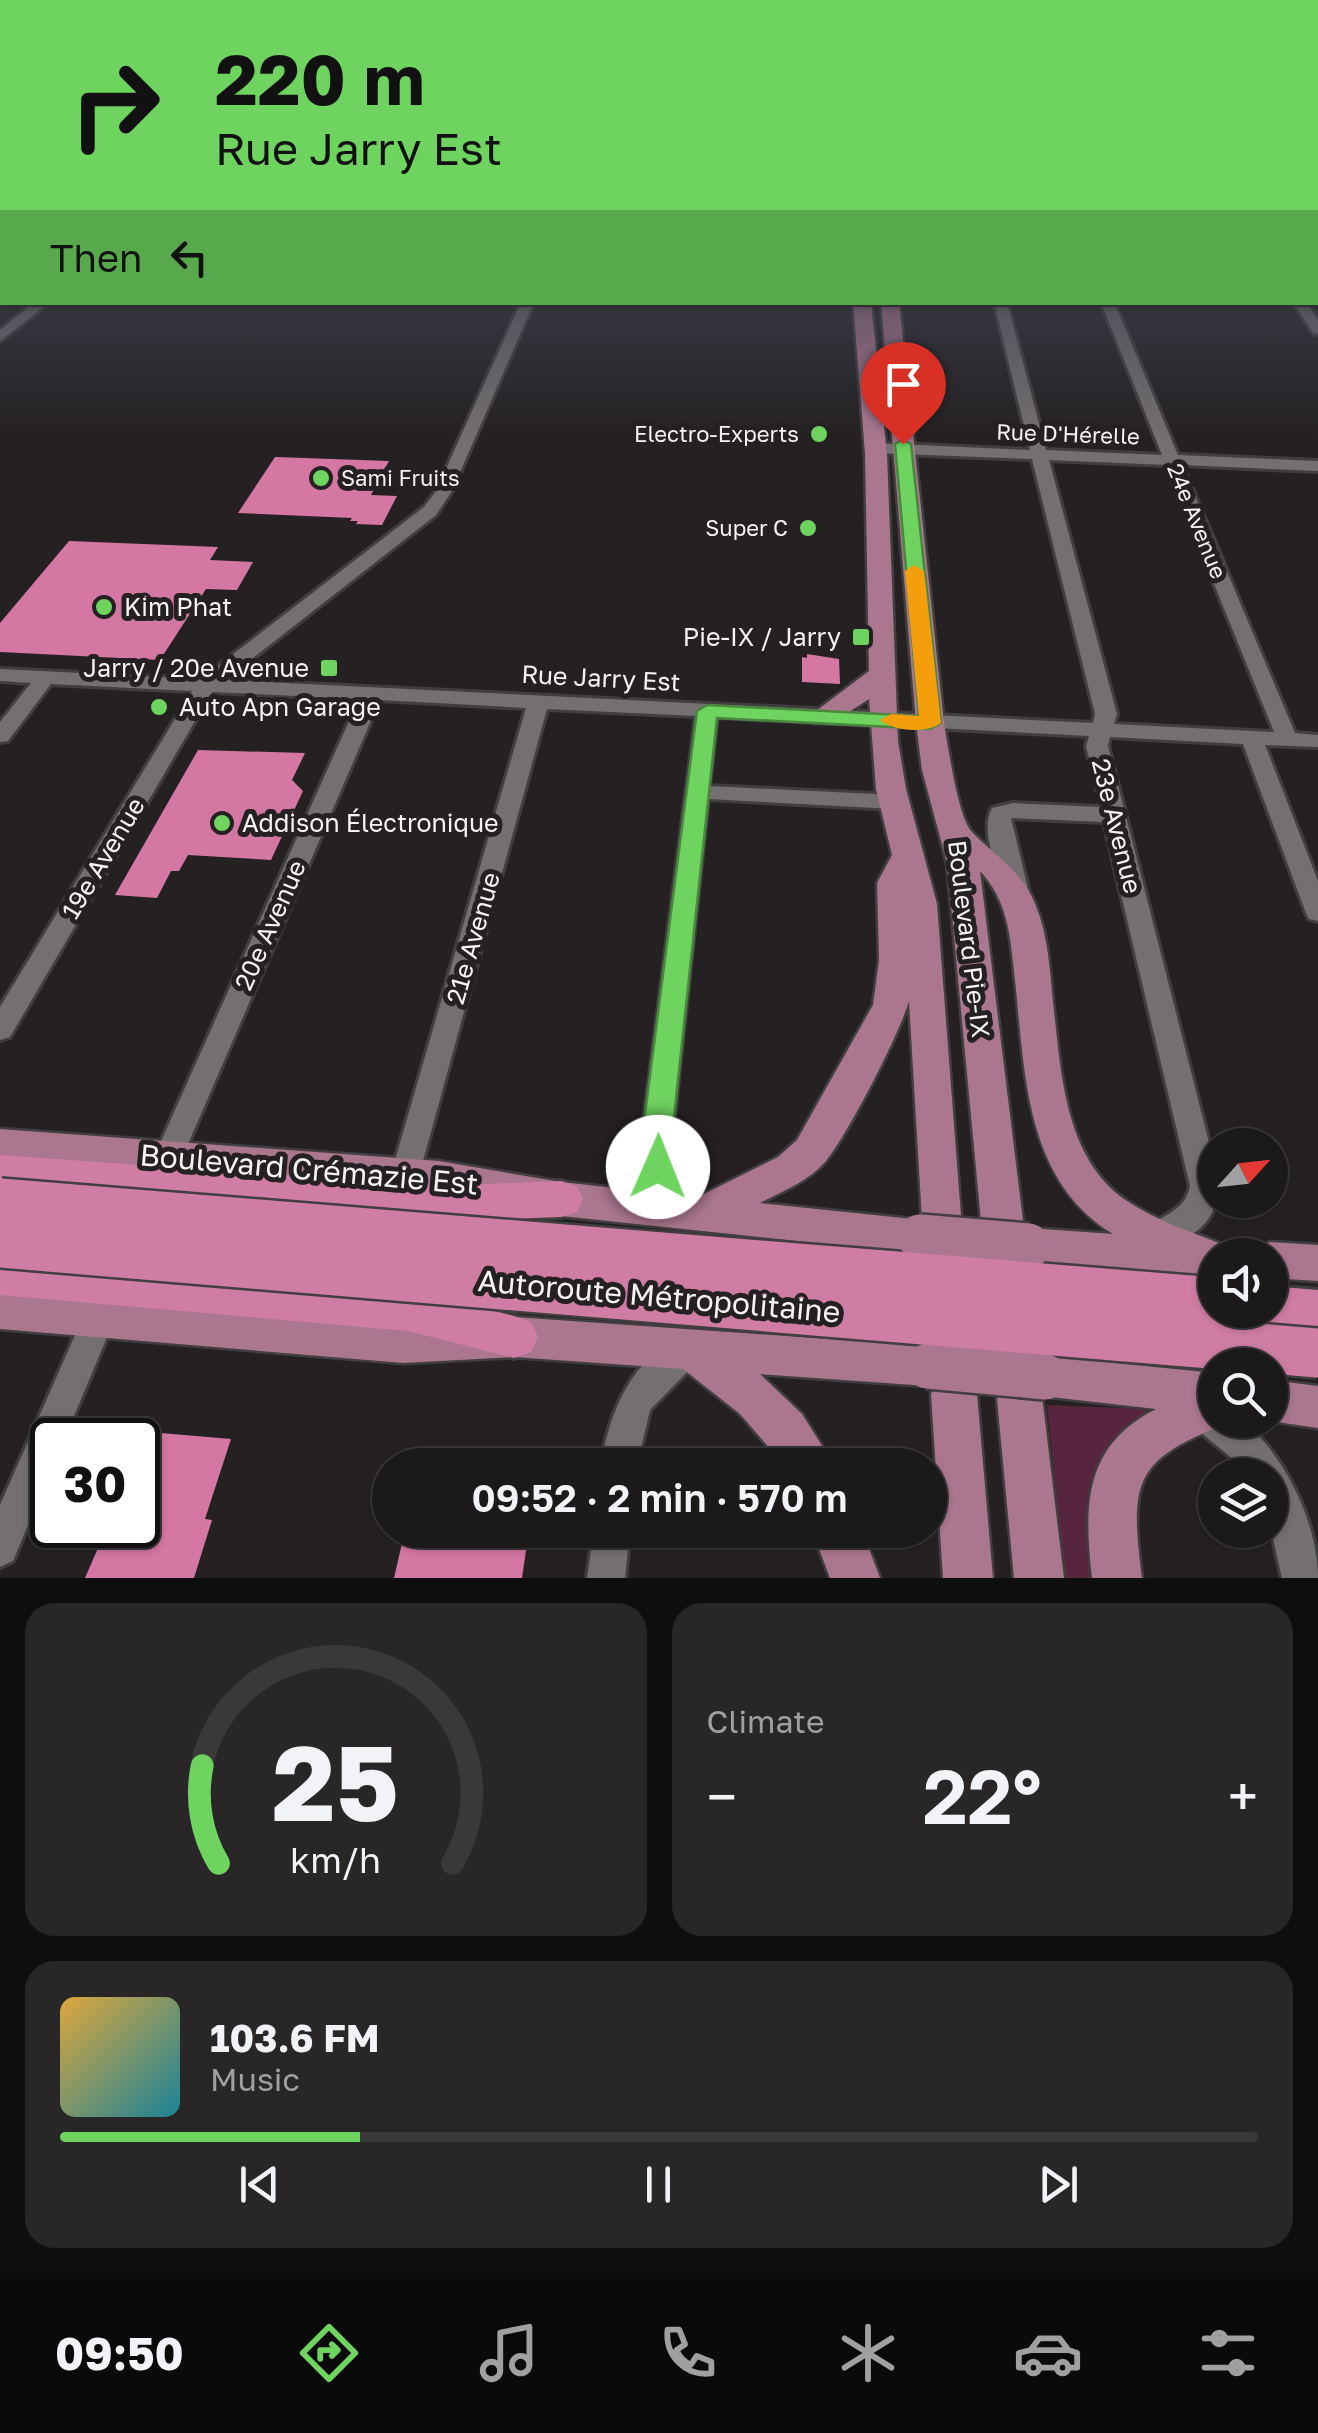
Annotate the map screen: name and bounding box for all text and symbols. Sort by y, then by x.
text: 220 m [215,36,425,120]
icon: right [50,40,180,170]
text: Rue Jarry Est [215,121,502,175]
icon: left [162,230,217,285]
text: Then [50,235,142,280]
pin [861,342,946,445]
icon: arrive [876,357,931,412]
street label: Rue D'Hérelle [996,418,1140,449]
place label: Electro-Experts [634,420,799,447]
marker: Electro-Experts [808,423,830,445]
street label: 24e Avenue [1162,459,1233,582]
place label: Sami Fruits [341,464,460,491]
marker: Sami Fruits [310,467,332,489]
place label: Super C [705,514,788,541]
marker: Super C [797,517,819,539]
place label: Kim Phat [124,591,232,622]
marker: Kim Phat [93,596,115,618]
place label: Pie-IX / Jarry [683,621,841,652]
marker: Pie-IX / Jarry [850,626,872,648]
place label: Jarry / 20e Avenue [83,652,309,683]
marker: Jarry / 20e Avenue [318,657,340,679]
street label: Rue Jarry Est [521,658,681,697]
place label: Auto Apn Garage [179,691,381,722]
marker: Auto Apn Garage [148,696,170,718]
street label: 23e Avenue [1086,755,1149,897]
street label: 19e Avenue [54,791,151,924]
place label: Addison Électronique [242,807,499,838]
marker: Addison Électronique [211,812,233,834]
street label: Boulevard Pie-IX [942,839,997,1039]
street label: 20e Avenue [227,855,312,995]
street label: 21e Avenue [439,868,506,1007]
position arrow [606,1115,710,1219]
north arrow [1198,1128,1288,1218]
map controls [1198,1128,1288,1548]
street label: Boulevard Crémazie Est [138,1136,480,1202]
button: sound [1198,1238,1288,1328]
street label: Autoroute Métropolitaine [476,1262,842,1330]
button: search [1198,1348,1288,1438]
speed limit sign: 30 [30,1418,160,1548]
button: layers [1198,1458,1288,1548]
text: 09:52 · 2 min · 570 m [472,1475,847,1520]
text: Climate [707,1702,825,1740]
text: 25 [272,1719,399,1844]
text: 22° [923,1750,1042,1841]
text: − [707,1763,737,1829]
text: + [1228,1763,1258,1829]
text: km/h [290,1838,381,1881]
text: 103.6 FM [210,2015,380,2060]
text: Music [210,2060,300,2098]
icon: previous [232,2157,287,2212]
icon: pause [631,2157,686,2212]
icon: next [1031,2157,1086,2212]
icon: directions [294,2318,364,2388]
icon: music [474,2318,544,2388]
icon: phone [653,2318,723,2388]
icon: climate [833,2318,903,2388]
icon: car [1013,2318,1083,2388]
icon: filters [1193,2318,1263,2388]
text: 09:50 [55,2326,184,2380]

